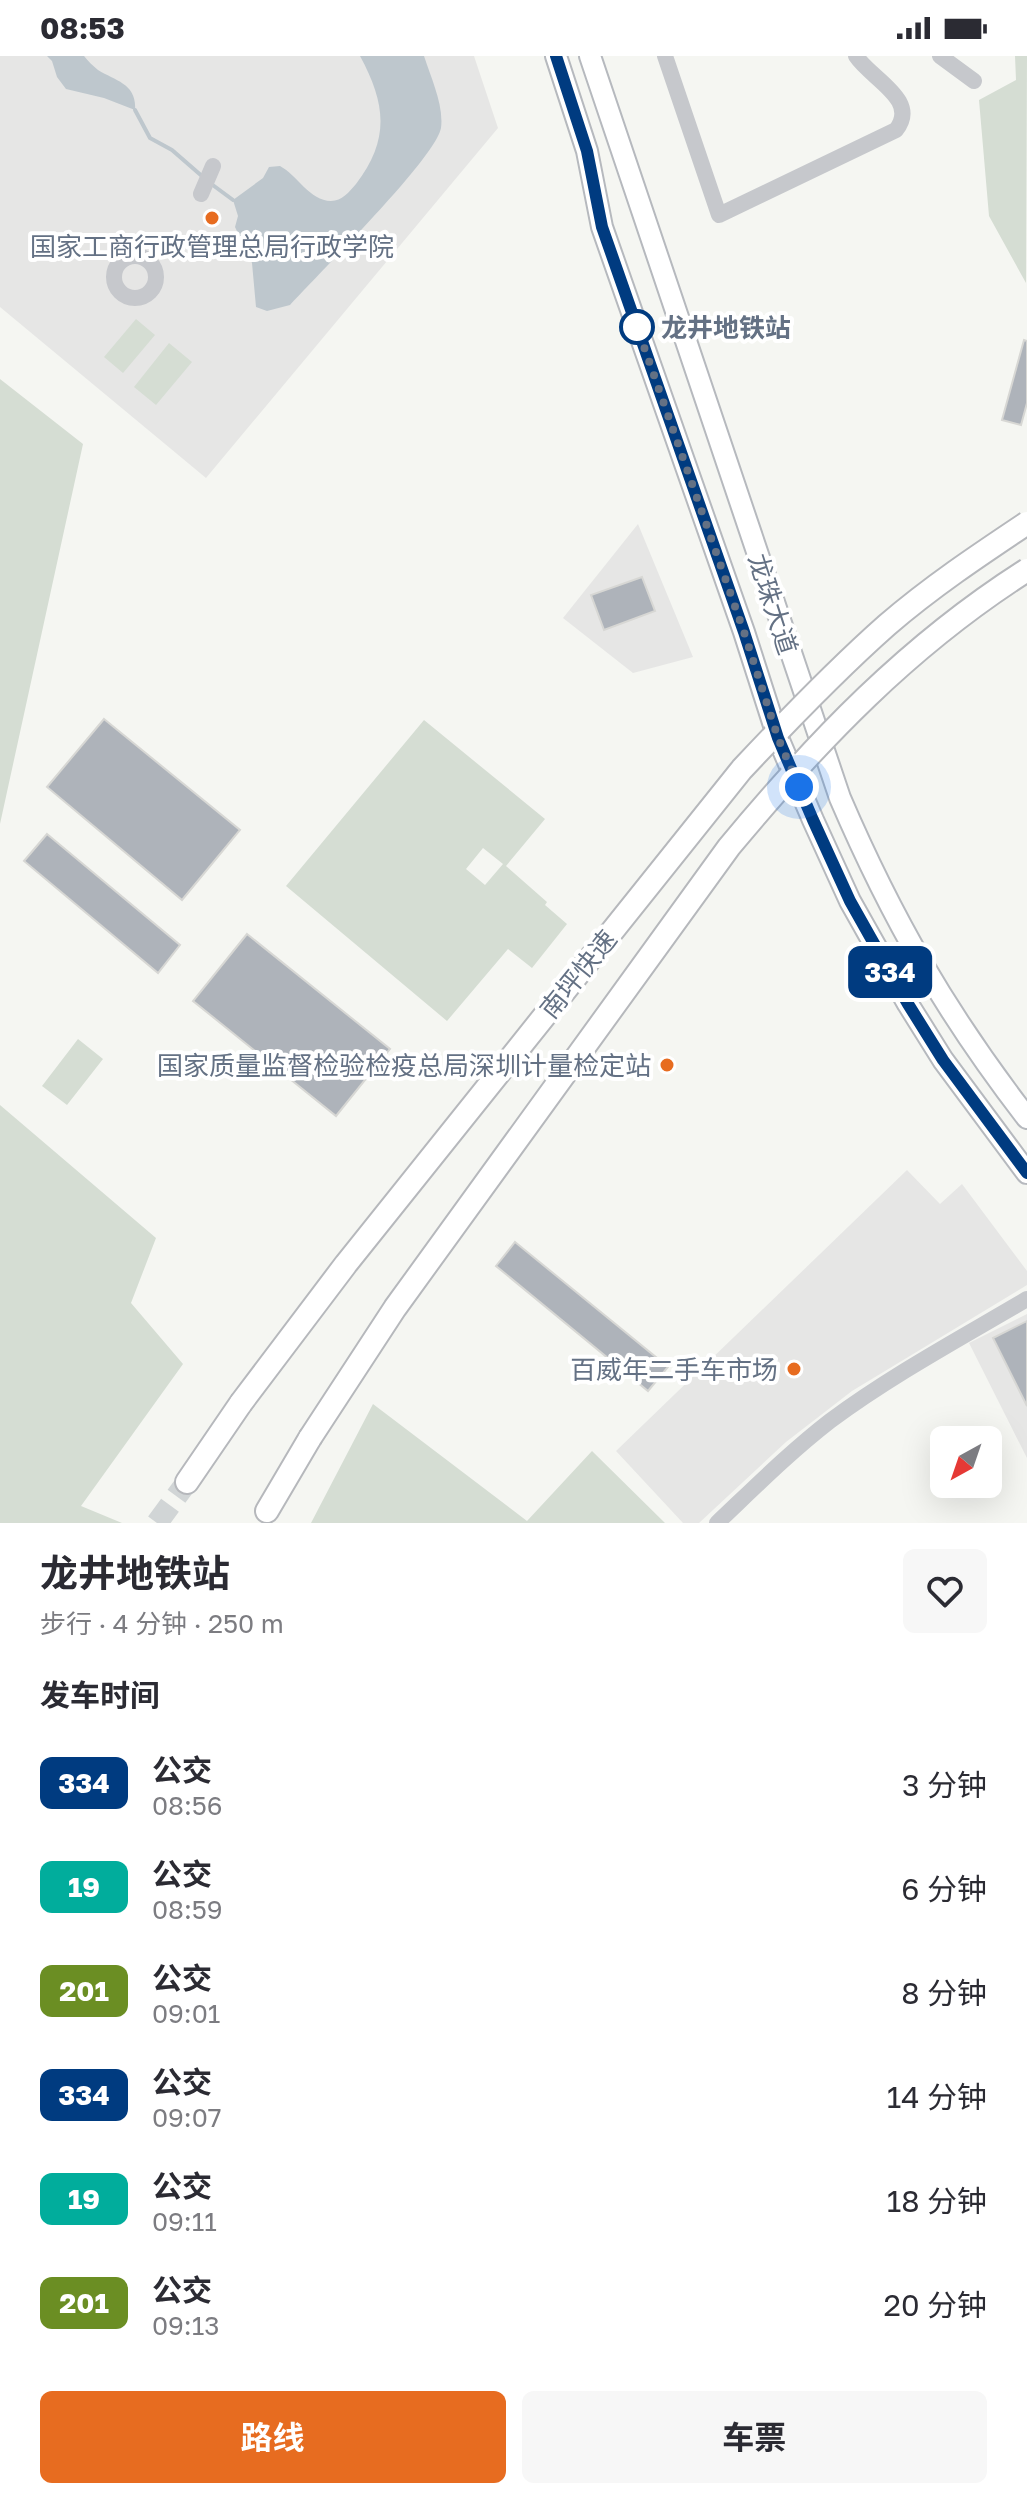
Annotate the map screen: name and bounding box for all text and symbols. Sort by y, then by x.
text: 08:53 [40,10,125,46]
marker: 国家工商行政管理总局行政学院 [203,209,221,227]
place label: 国家工商行政管理总局行政学院 [30,231,394,262]
marker: 龙井地铁站 [620,310,654,344]
place label: 龙井地铁站 [661,312,791,343]
street label: 龙珠大道 [742,550,804,658]
your location [779,767,819,807]
street label: 南坪快速 [533,924,623,1024]
line badge: 334 [844,946,936,998]
text: 334 [864,955,916,988]
place label: 国家质量监督检验检疫总局深圳计量检定站 [157,1050,651,1081]
marker: 国家质量监督检验检疫总局深圳计量检定站 [658,1056,676,1074]
place label: 百威年二手车市场 [570,1354,778,1385]
marker: 百威年二手车市场 [785,1360,803,1378]
north arrow [930,1426,1002,1498]
map controls [930,1426,1002,1498]
button: heart [903,1549,987,1633]
text: 龙井地铁站 [40,1550,230,1595]
text: 步行 · 4 分钟 · 250 m [40,1608,284,1639]
text: 发车时间 [40,1677,160,1713]
text: 公交 [152,1752,212,1788]
text: 334 [58,1766,110,1799]
text: 3 分钟 [902,1767,987,1803]
text: 08:56 [152,1790,223,1821]
text: 公交 [152,1856,212,1892]
text: 19 [68,1870,100,1903]
text: 6 分钟 [901,1871,987,1907]
text: 08:59 [152,1894,223,1925]
text: 公交 [152,1960,212,1996]
text: 201 [59,1974,109,2007]
text: 8 分钟 [901,1975,987,2011]
text: 09:01 [152,1998,220,2029]
text: 公交 [152,2064,212,2100]
text: 334 [58,2078,110,2111]
text: 14 分钟 [887,2079,987,2115]
text: 09:07 [152,2102,222,2133]
text: 公交 [152,2168,212,2204]
text: 19 [68,2182,100,2215]
text: 18 分钟 [887,2183,987,2219]
text: 09:11 [152,2206,217,2237]
text: 公交 [152,2272,212,2308]
text: 201 [59,2286,109,2319]
text: 20 分钟 [884,2287,987,2323]
text: 09:13 [152,2310,219,2341]
button: 路线 [40,2391,506,2483]
button: 车票 [522,2391,987,2483]

